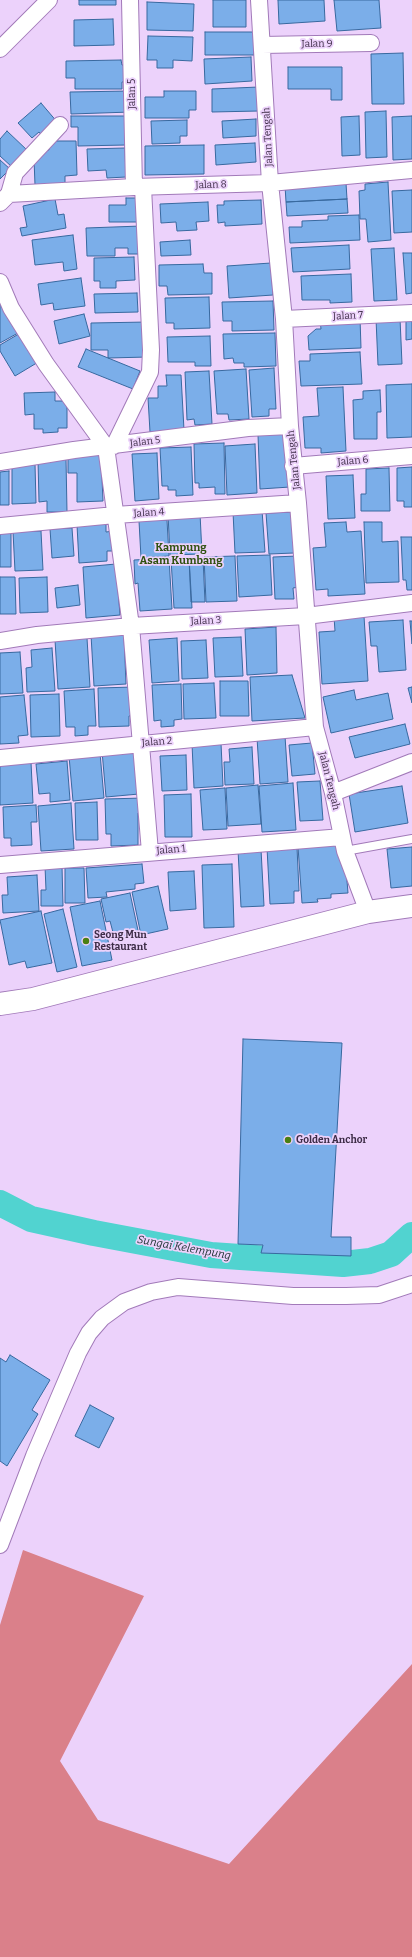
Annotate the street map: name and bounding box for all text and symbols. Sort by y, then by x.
street label: Jalan 9 [301,38,333,50]
street label: Jalan 5 [126,79,138,109]
street label: Jalan Tengah [260,107,276,167]
street label: Jalan 8 [195,178,227,192]
street label: Jalan 7 [333,309,363,323]
street label: Jalan Tengah [285,430,303,490]
street label: Jalan 5 [129,434,161,450]
street label: Jalan 6 [337,454,369,468]
street label: Jalan 4 [133,506,165,520]
district label: Kampung Asam Kumbang [140,541,222,567]
street label: Jalan 3 [190,614,222,628]
street label: Jalan 2 [141,735,173,749]
street label: Jalan Tengah [316,751,342,811]
street label: Jalan 1 [156,843,186,857]
place label: Seong Mun Restaurant [94,929,147,952]
marker: Seong Mun Restaurant [81,936,91,946]
place label: Golden Anchor [296,1134,367,1146]
marker: Golden Anchor [283,1135,293,1145]
water label: Sungai Kelempung [136,1233,232,1263]

